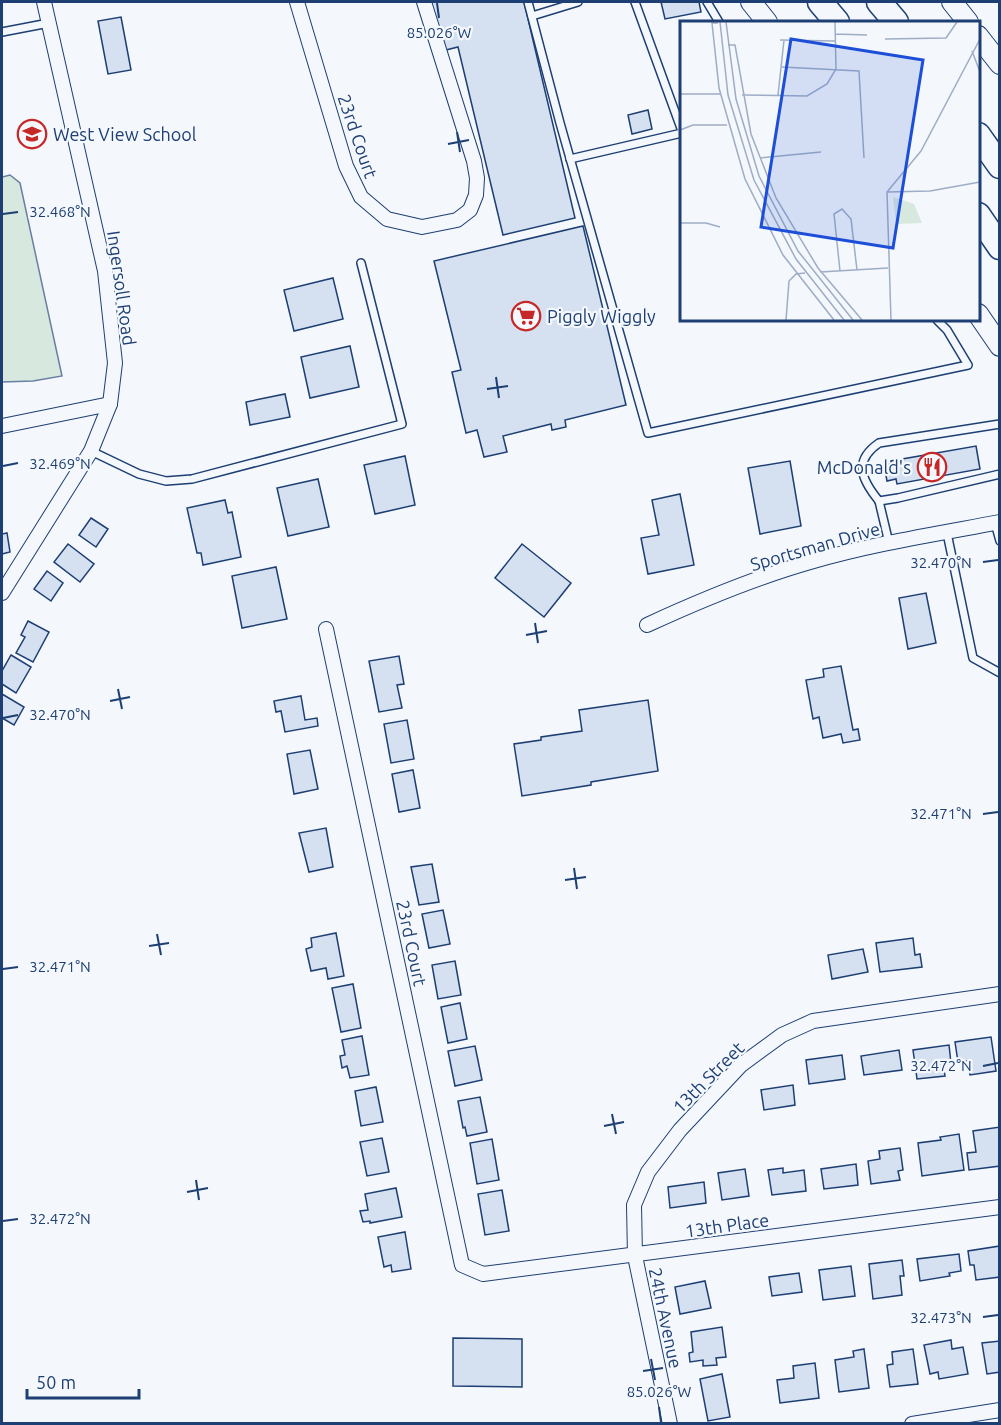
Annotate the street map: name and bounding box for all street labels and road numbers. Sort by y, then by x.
street label: 23rd Court [334,91,382,181]
street label: Ingersoll Road [104,229,140,347]
street label: Sportsman Drive [748,518,882,574]
street label: 23rd Court [393,898,431,988]
street label: 13th Street [668,1037,748,1117]
street label: 13th Place [684,1209,770,1241]
street label: 24th Avenue [646,1266,686,1370]

